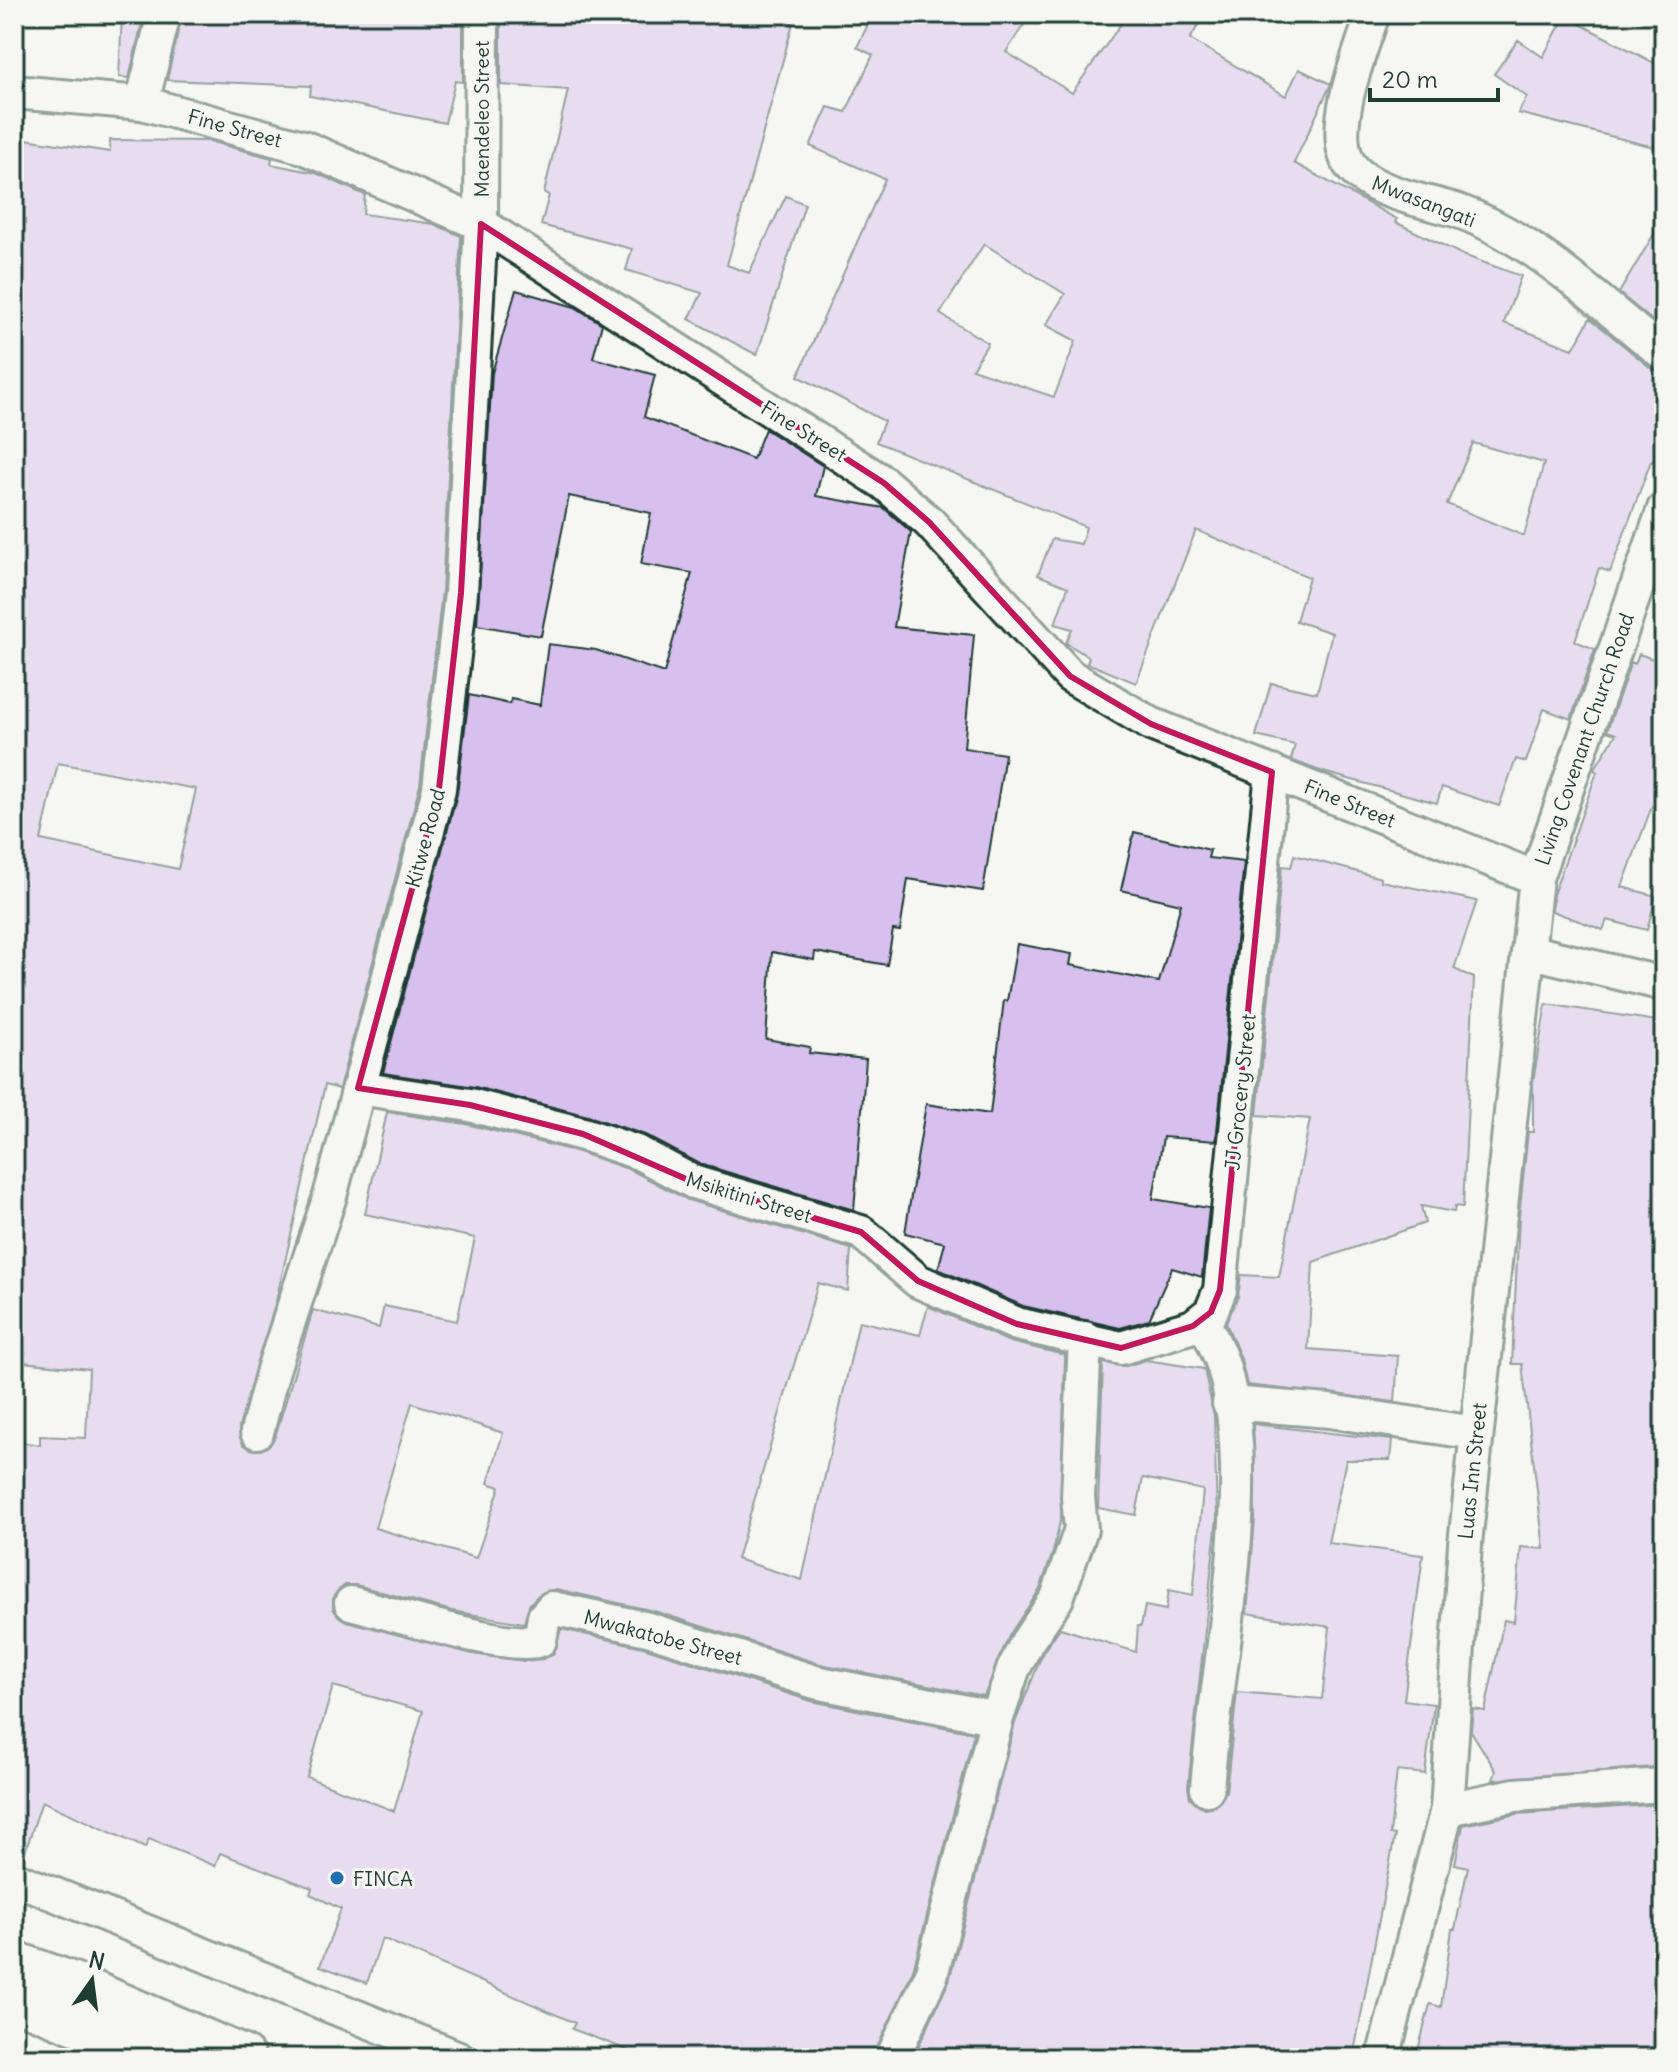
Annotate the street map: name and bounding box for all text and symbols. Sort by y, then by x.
street label: Maendeleo Street [469,40,494,197]
scale bar [1370,52,1498,102]
text: 20 m [1382,64,1438,94]
street label: Fine Street [185,103,285,153]
street label: Mwasangati [1369,170,1479,232]
street label: Fine Street [757,395,852,467]
street label: Living Covenant Church Road [1529,609,1639,868]
street label: Fine Street [1301,773,1400,833]
street label: Kitwe Road [400,785,450,890]
street label: JJ Grocery Street [1219,1012,1261,1172]
street label: Msikitini Street [683,1166,815,1228]
street label: Luas Inn Street [1452,1401,1492,1541]
street label: Mwakatobe Street [581,1604,745,1670]
place label: FINCA [353,1866,413,1891]
marker: FINCA [328,1869,346,1887]
north arrow [52,1940,132,2020]
text: N [86,1945,108,1976]

